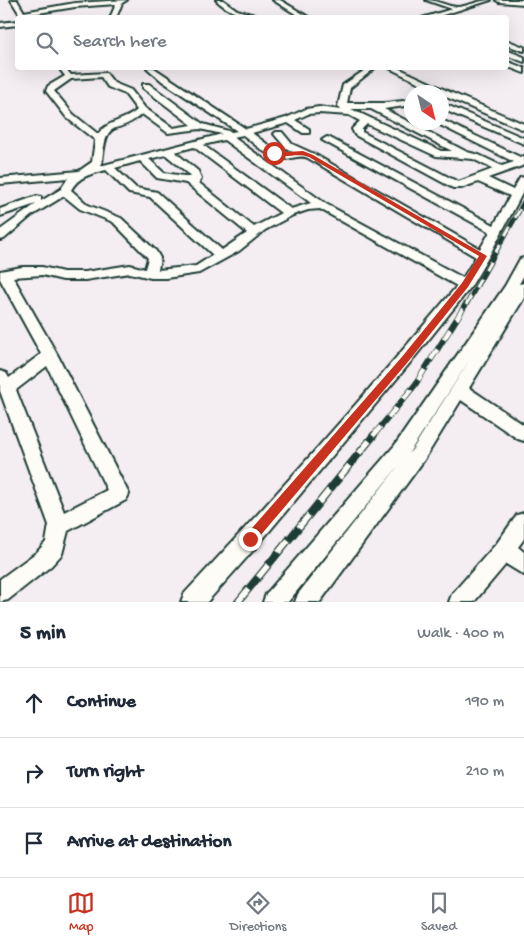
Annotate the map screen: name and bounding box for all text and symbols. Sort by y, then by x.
search box [15,15,509,70]
icon: search [33,29,61,57]
text: Search here [73,31,167,54]
north arrow [404,85,449,130]
route start [263,142,286,165]
route end [239,528,262,551]
text: 5 min [20,622,65,647]
text: Walk · 400 m [417,625,504,644]
icon: ahead [20,689,48,717]
text: Continue [67,691,136,714]
text: 190 m [465,693,504,712]
icon: right [20,759,48,787]
text: Turn right [67,761,143,784]
text: 210 m [465,763,504,782]
icon: arrive [20,829,48,857]
text: Arrive at destination [67,831,231,854]
tab: Map [67,889,95,936]
tab: Directions [230,889,287,936]
tab: Saved [421,889,457,936]

